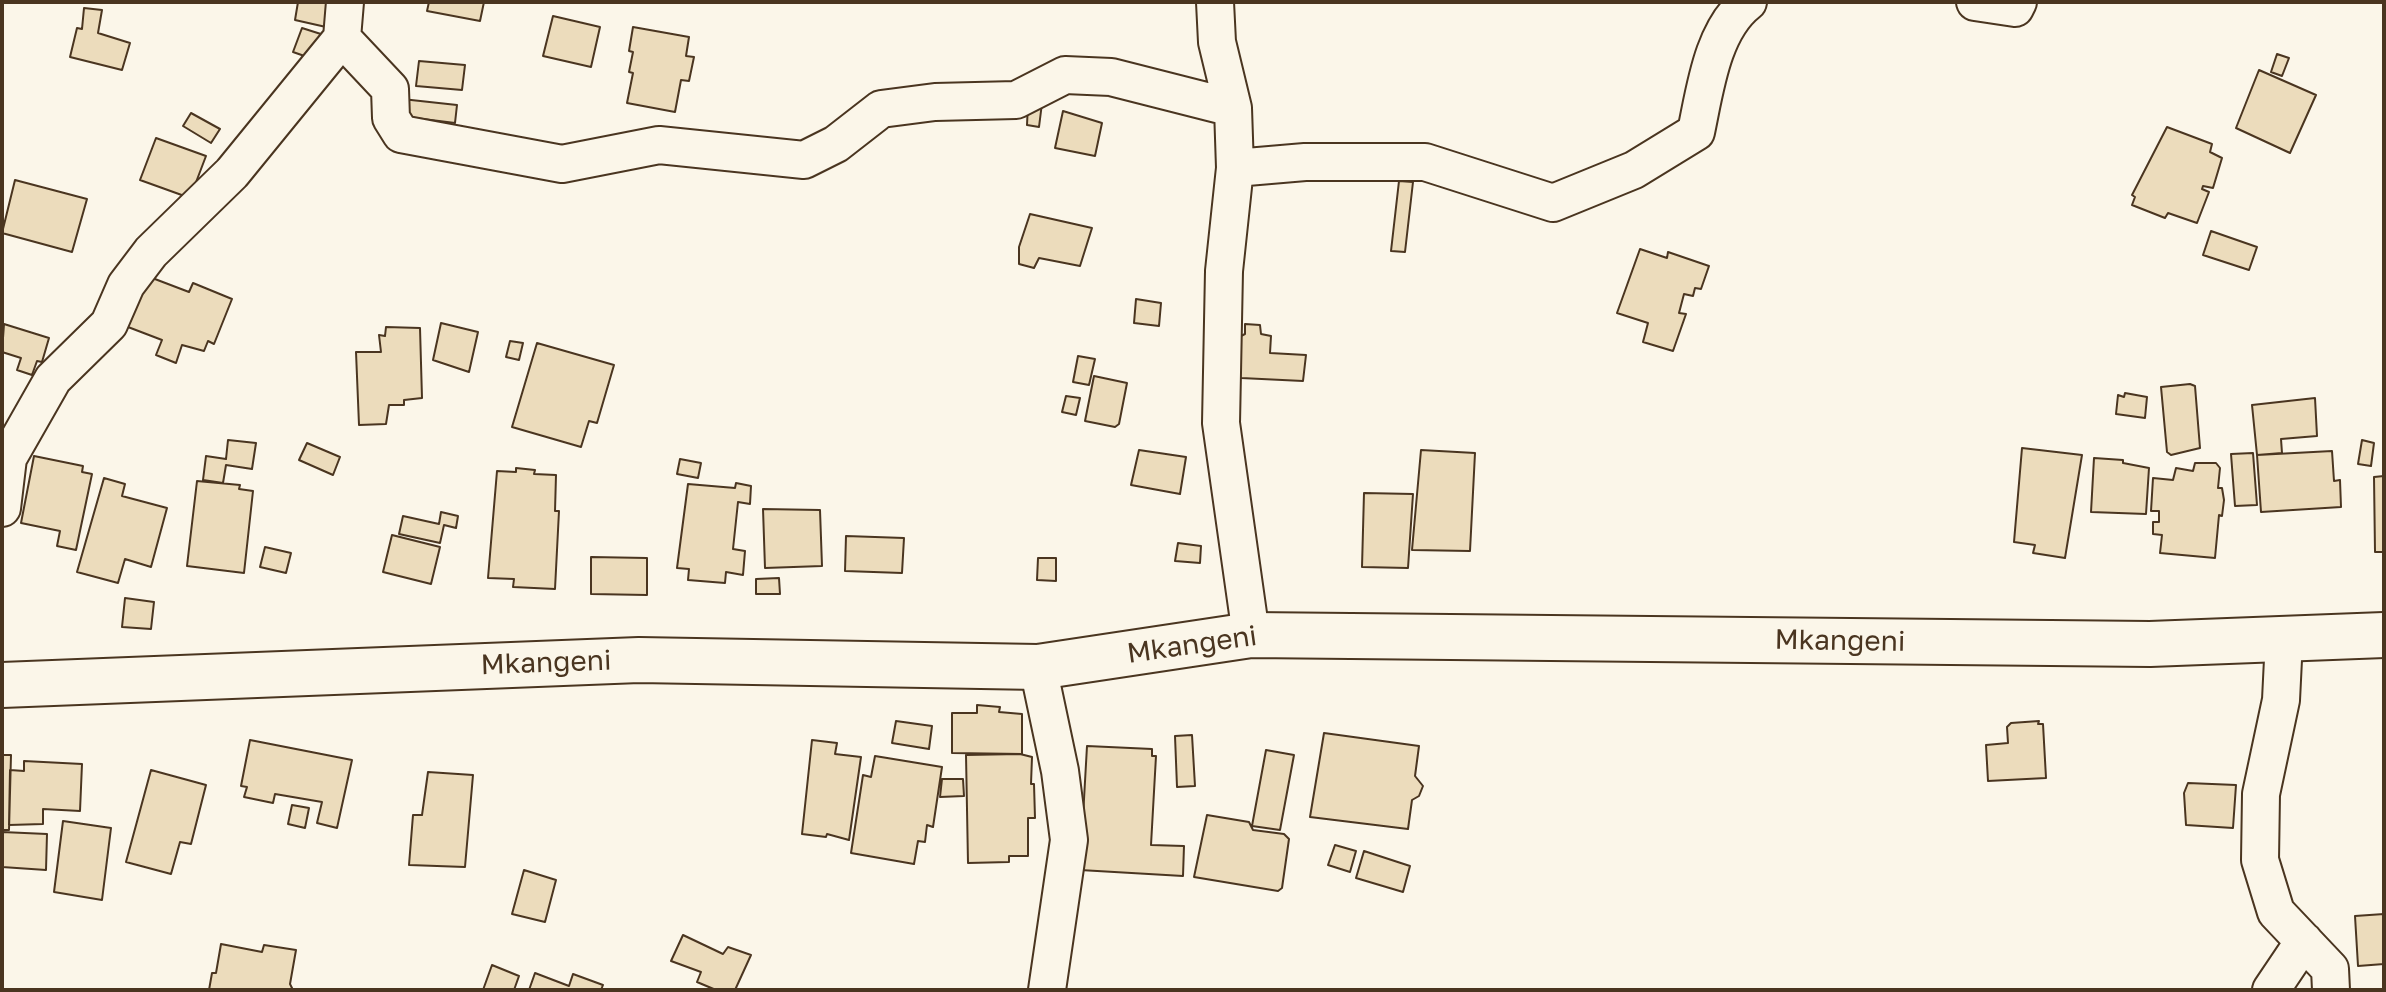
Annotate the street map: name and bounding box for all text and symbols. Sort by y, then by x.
street label: Mkangeni [1125,619,1259,671]
street label: Mkangeni [1774,623,1906,659]
street label: Mkangeni [480,644,612,682]

